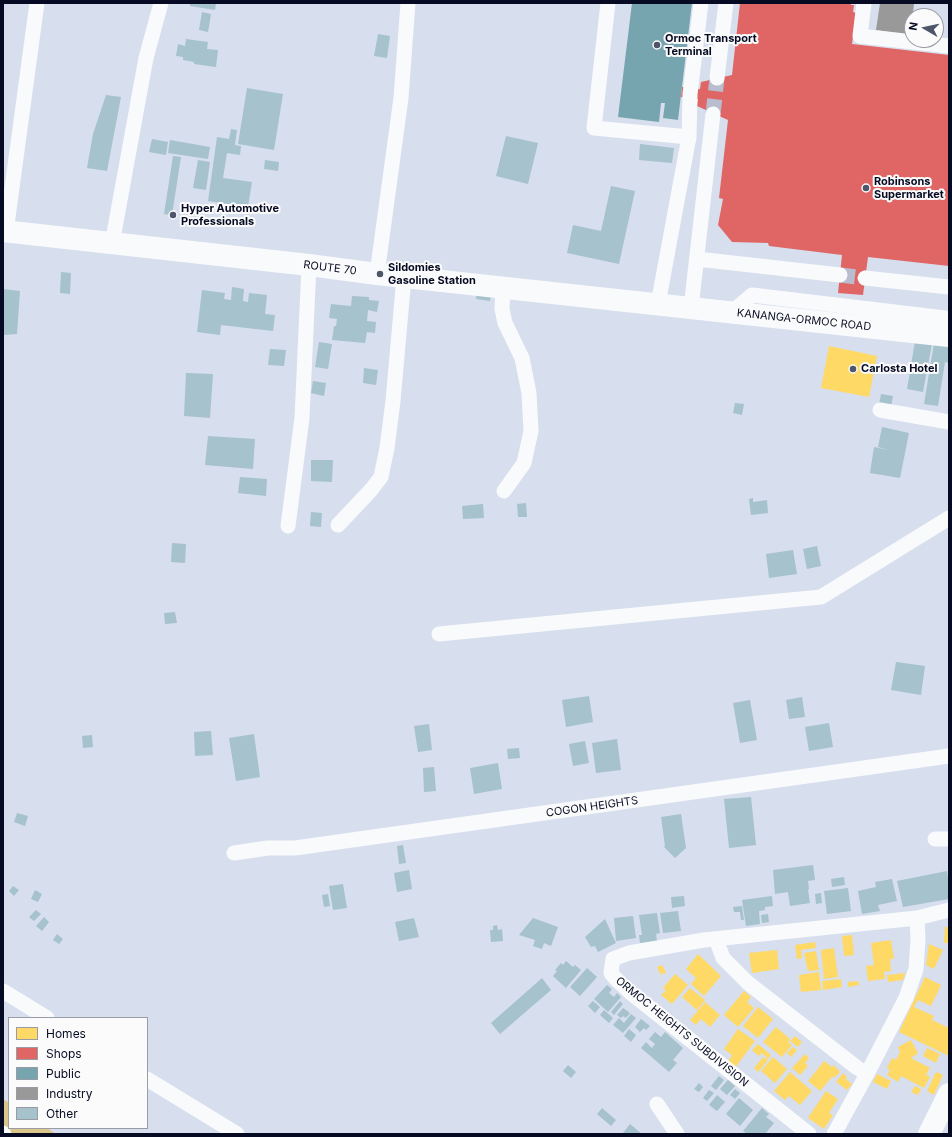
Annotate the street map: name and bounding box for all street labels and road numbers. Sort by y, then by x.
street label: ROUTE 70 [303,258,357,278]
street label: KANANGA-ORMOC ROAD [736,306,872,334]
street label: COGON HEIGHTS [545,794,639,820]
street label: ORMOC HEIGHTS SUBDIVISION [613,974,751,1090]

